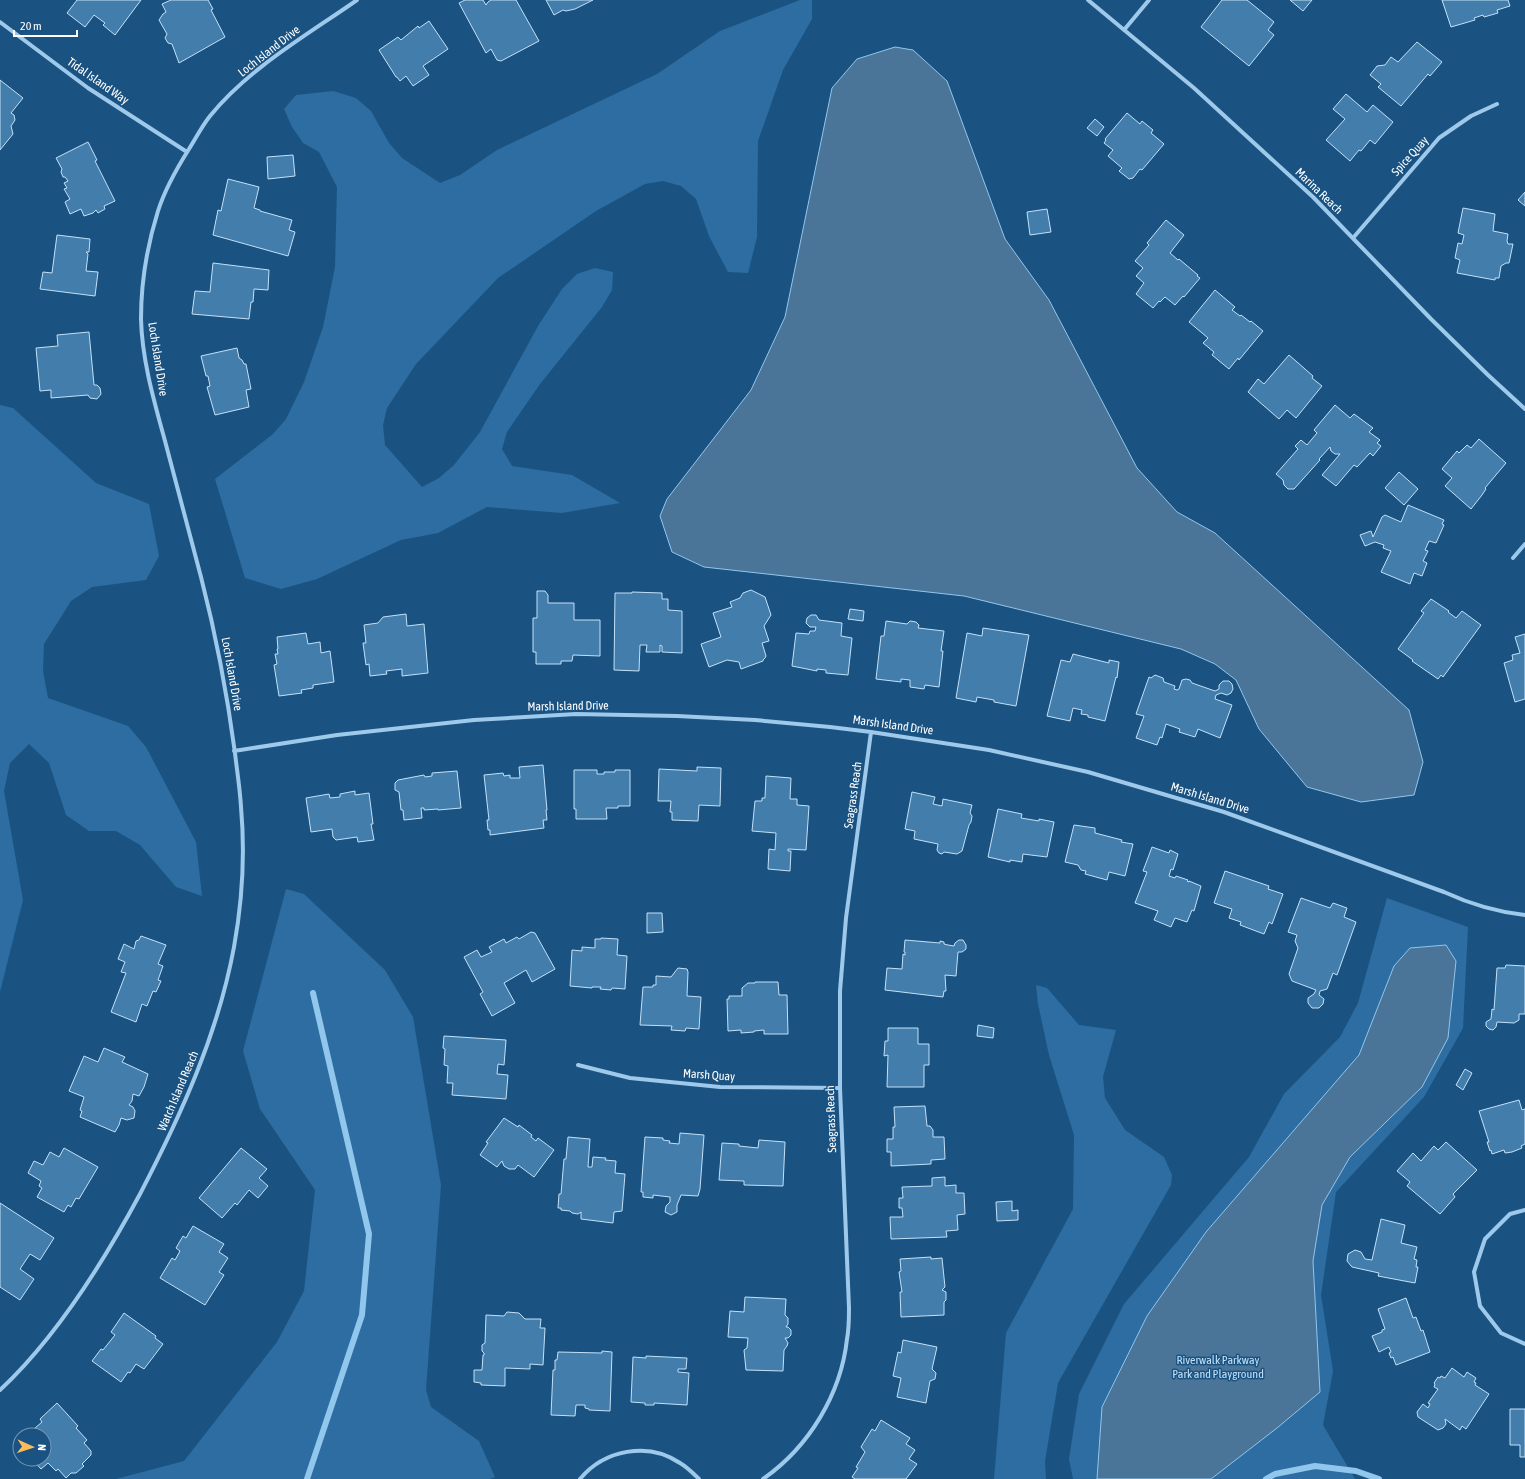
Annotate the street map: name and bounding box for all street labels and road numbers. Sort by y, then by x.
street label: Loch Island Drive [235,22,303,80]
street label: Tidal Island Way [65,55,132,107]
street label: Spice Quay [1389,133,1431,179]
street label: Marina Reach [1292,165,1346,217]
street label: Loch Island Drive [145,321,171,397]
street label: Loch Island Drive [219,636,245,712]
street label: Marsh Island Drive [527,698,609,714]
street label: Marsh Island Drive [852,712,934,738]
street label: Seagrass Reach [841,761,865,829]
street label: Marsh Island Drive [1169,779,1251,817]
street label: Watch Island Reach [155,1049,201,1133]
street label: Marsh Quay [682,1066,736,1084]
street label: Seagrass Reach [823,1085,839,1153]

